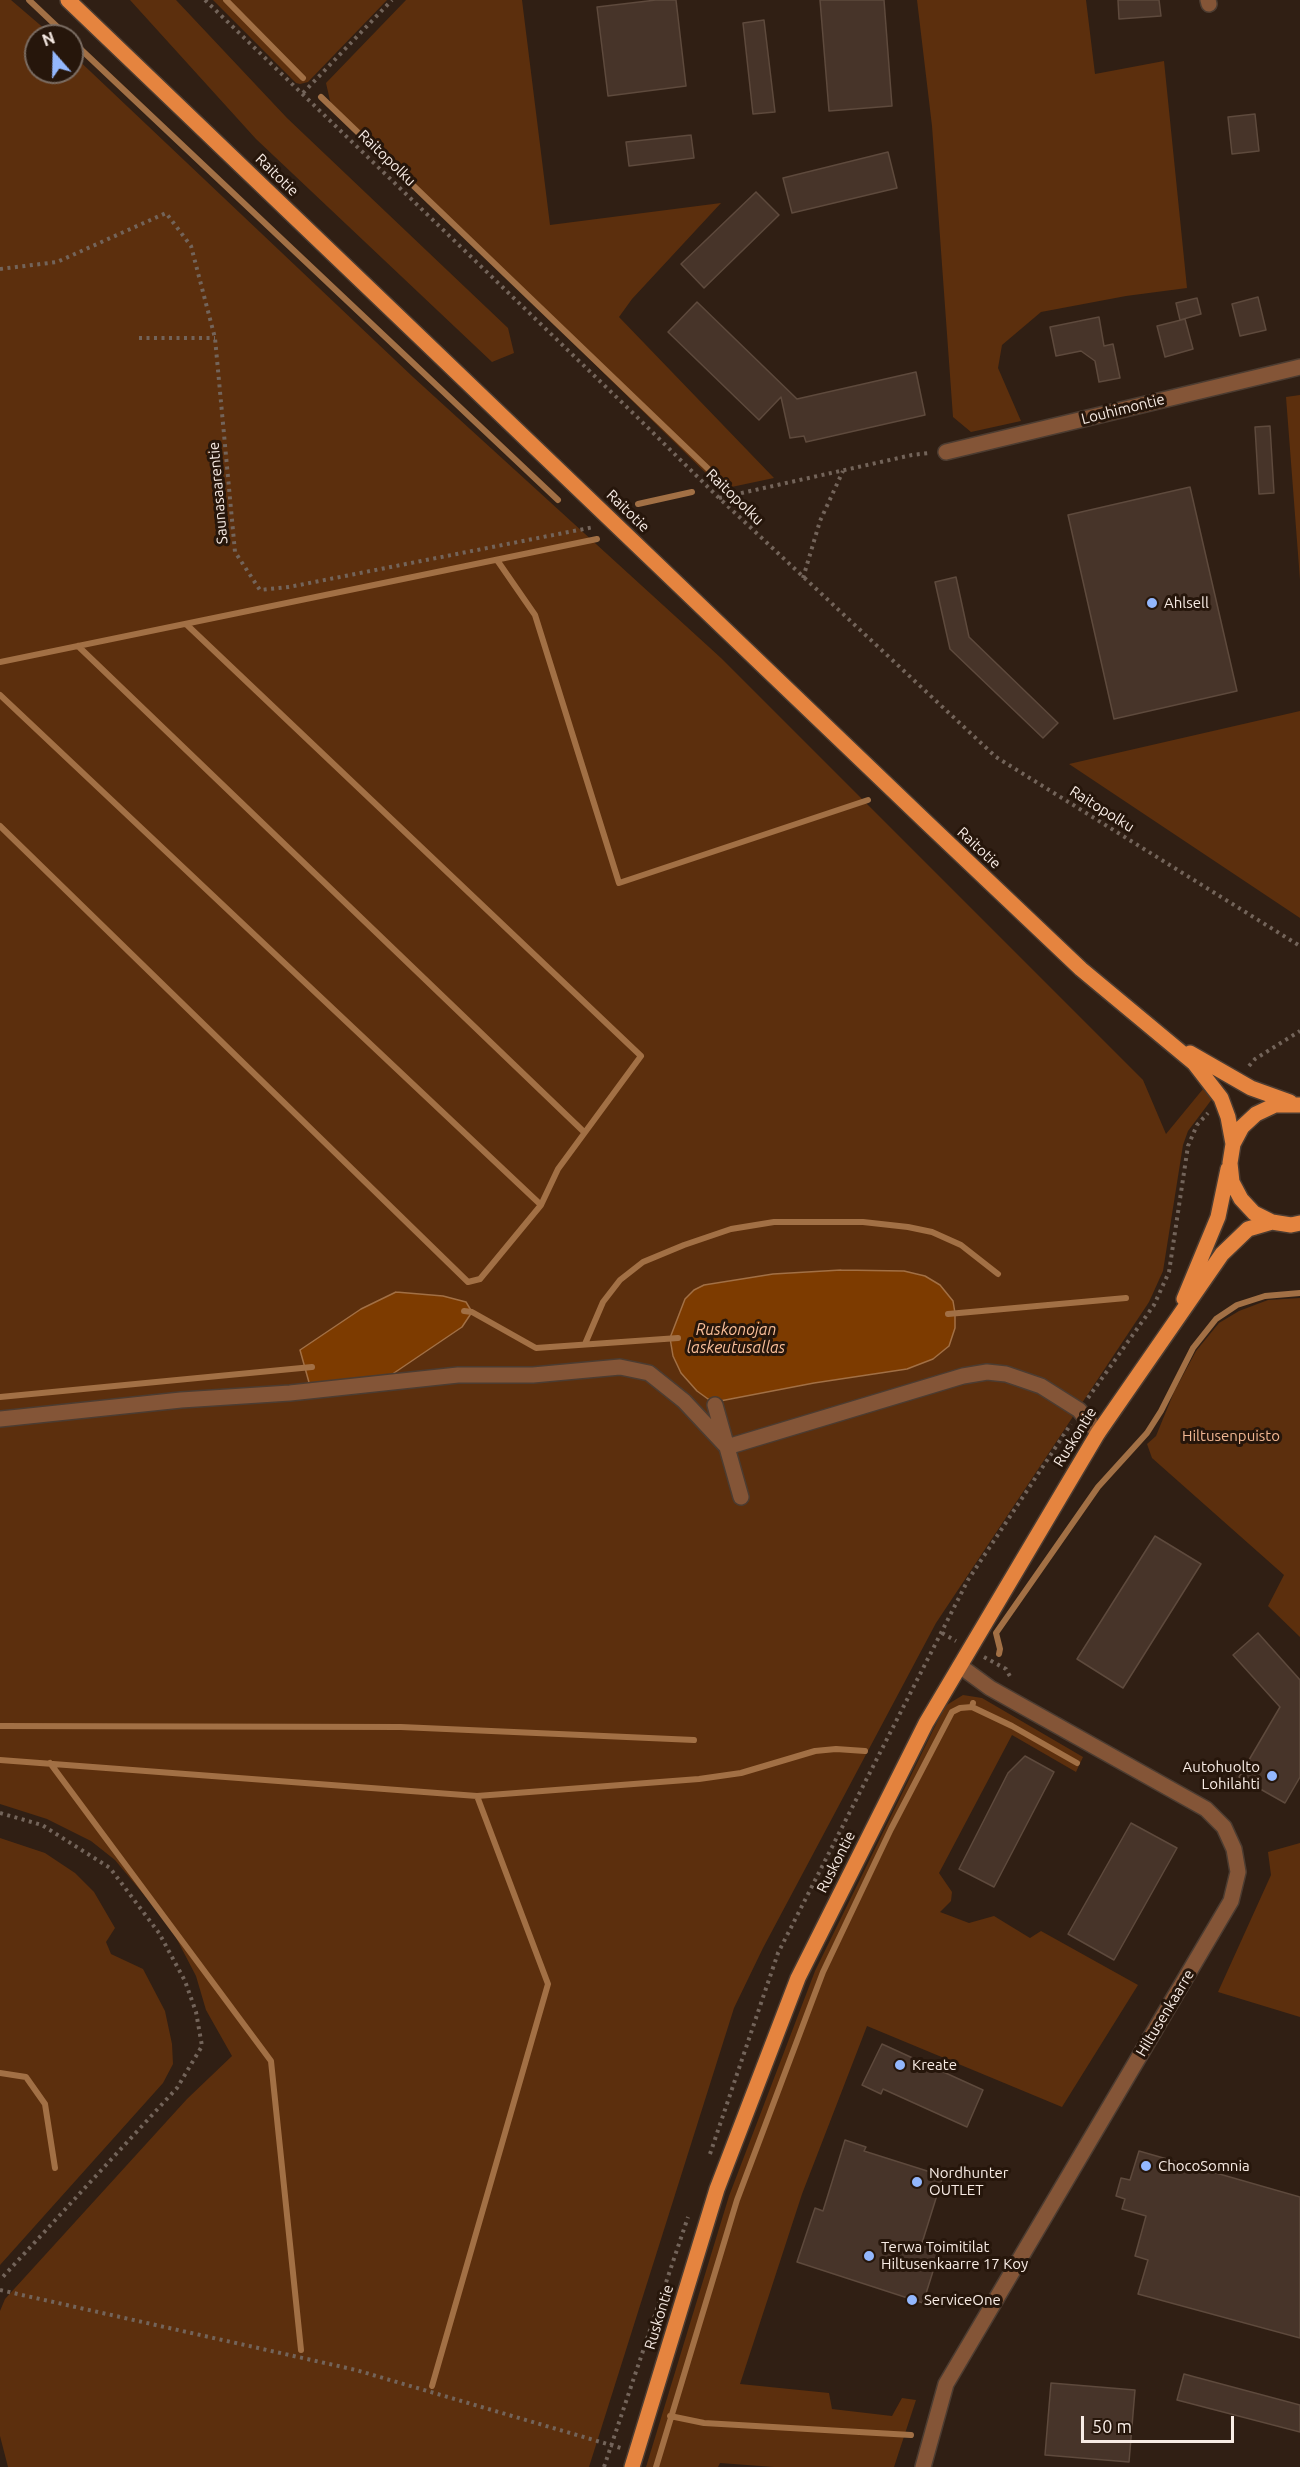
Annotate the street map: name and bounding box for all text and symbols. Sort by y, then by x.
north arrow [24,24,84,84]
text: N [40,28,57,49]
street label: Raitopolku [355,126,419,190]
street label: Raitotie [252,150,302,200]
street label: Louhimontie [1079,390,1167,428]
street label: Saunasaarentie [205,441,231,545]
street label: Raitopolku [703,465,767,529]
street label: Raitotie [603,486,653,536]
place label: Ahlsell [1164,594,1209,612]
marker: Ahlsell [1145,596,1159,610]
street label: Raitopolku [1066,782,1138,836]
street label: Raitotie [953,823,1005,873]
water label: Ruskonojan laskeutusallas [687,1320,785,1358]
street label: Ruskontie [1050,1404,1100,1470]
park label: Hiltusenpuisto [1182,1427,1280,1445]
place label: Autohuolto Lohilahti [1183,1758,1260,1793]
marker: Autohuolto Lohilahti [1265,1769,1279,1783]
street label: Ruskontie [813,1828,859,1896]
street label: Hiltusenkaarre [1132,1966,1198,2060]
place label: Kreate [912,2056,957,2074]
marker: Kreate [893,2058,907,2072]
place label: ChocoSomnia [1158,2157,1250,2175]
marker: ChocoSomnia [1139,2159,1153,2173]
place label: Nordhunter OUTLET [929,2164,1008,2199]
marker: Nordhunter OUTLET [910,2175,924,2189]
place label: Terwa Toimitilat Hiltusenkaarre 17 Koy [881,2238,1028,2273]
marker: Terwa Toimitilat Hiltusenkaarre 17 Koy [862,2249,876,2263]
street label: Ruskontie [641,2282,677,2352]
place label: ServiceOne [924,2291,1001,2309]
marker: ServiceOne [905,2293,919,2307]
scale bar [1084,2404,1237,2442]
text: 50 m [1092,2416,1132,2436]

